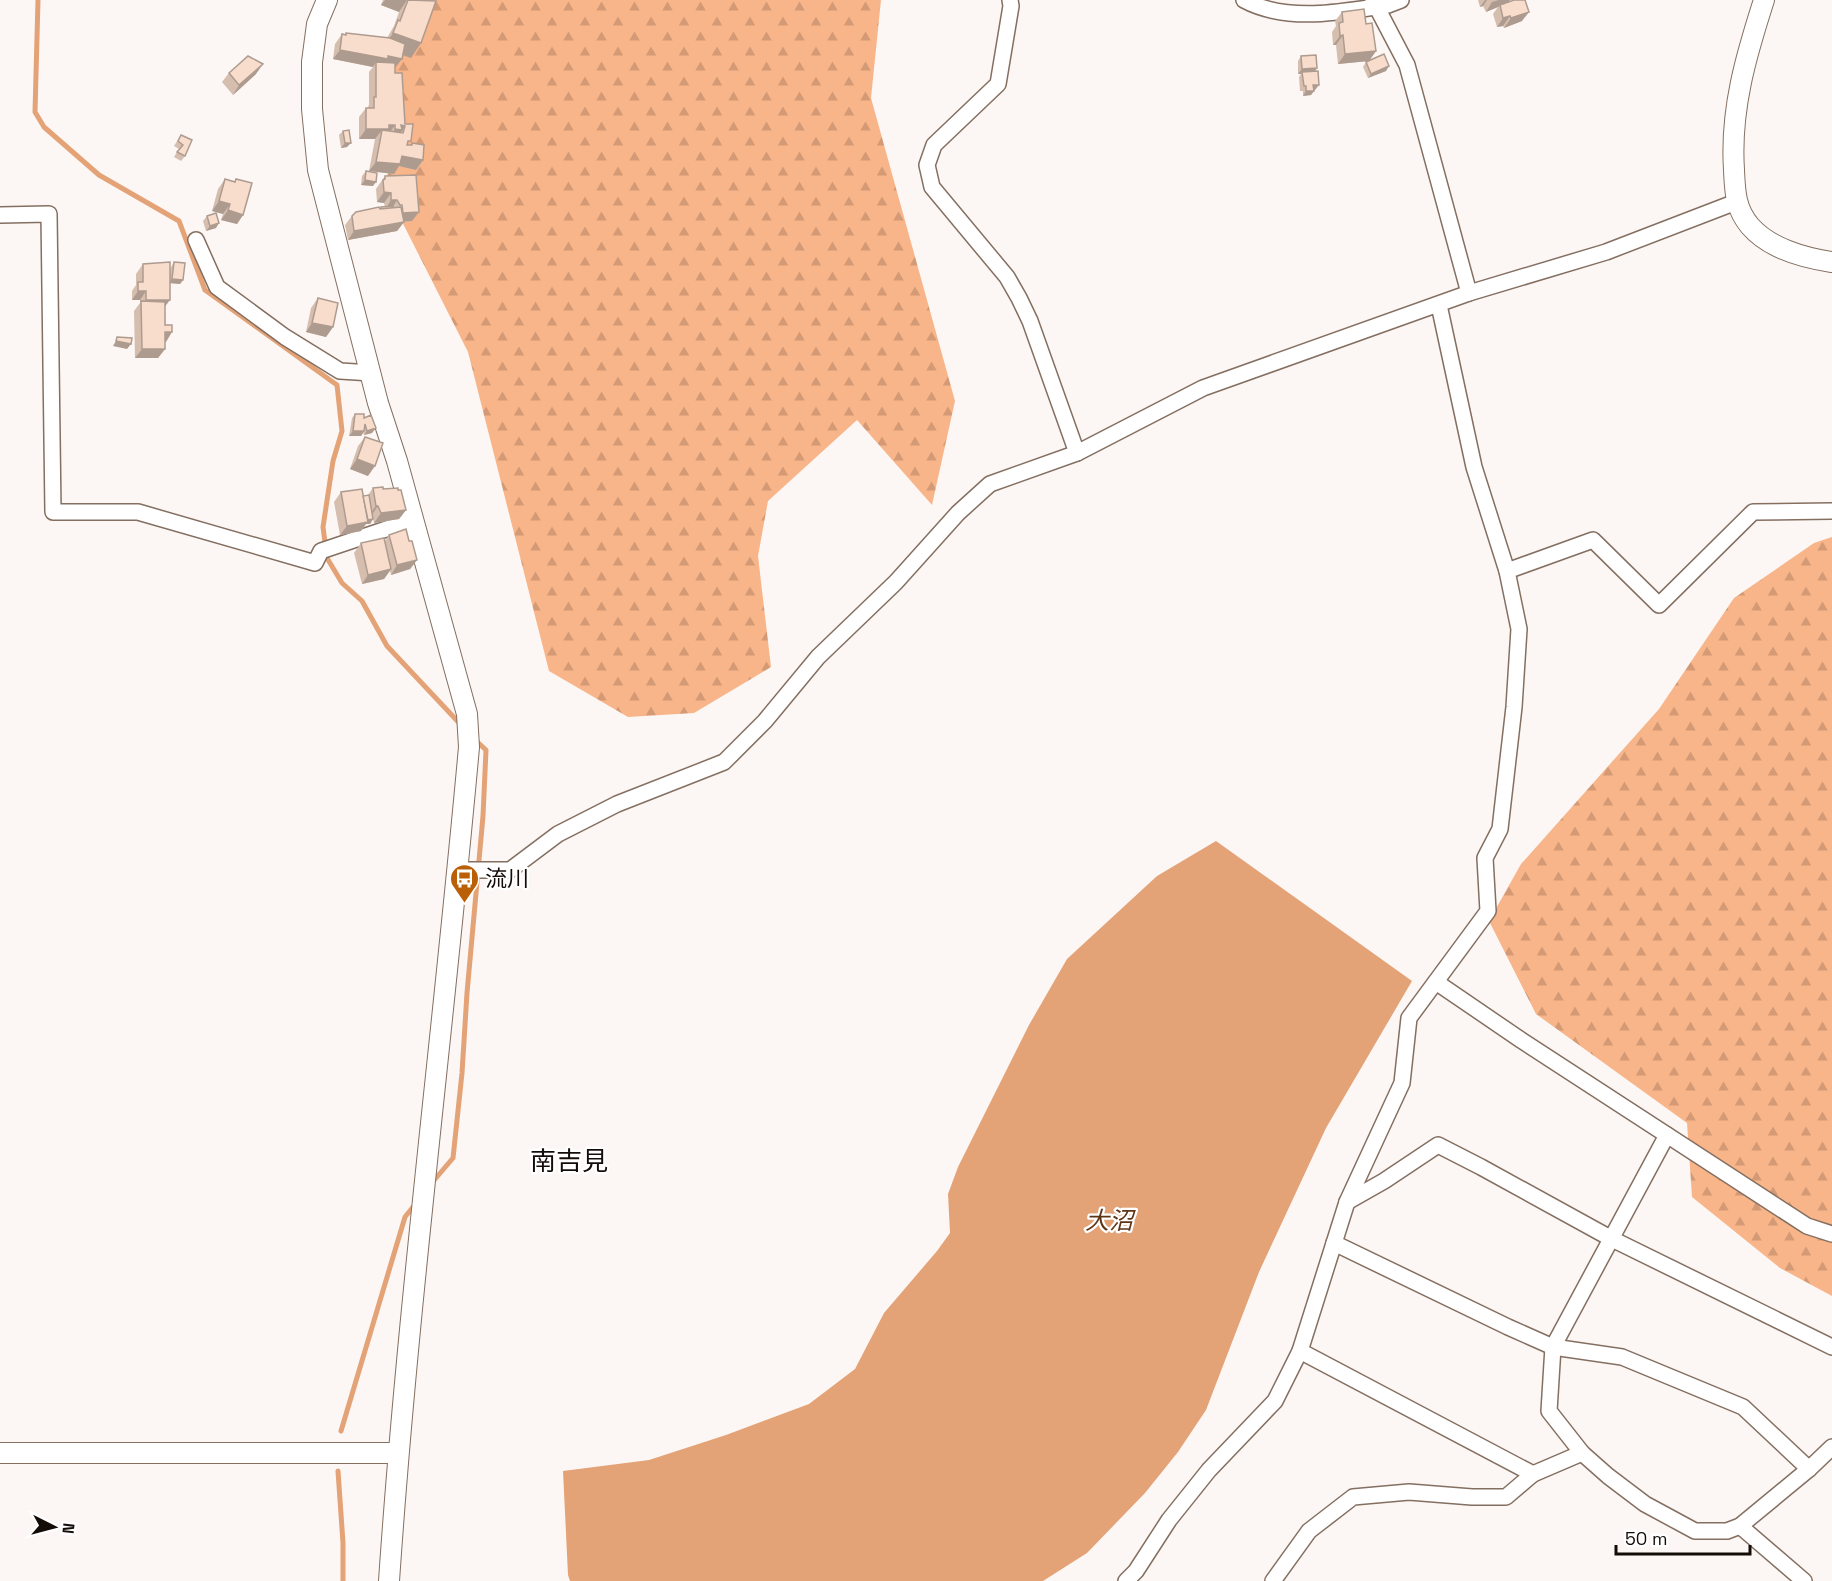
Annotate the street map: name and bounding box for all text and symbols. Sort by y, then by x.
bus stop icon: 流川 [448,862,480,904]
place label: 流川 [485,864,529,892]
district label: 南吉見 [530,1144,608,1178]
water label: 大沼 [1085,1205,1136,1236]
north arrow [24,1497,84,1557]
scale bar [1616,1518,1750,1556]
text: N [57,1522,79,1535]
text: 50 m [1625,1527,1667,1550]

